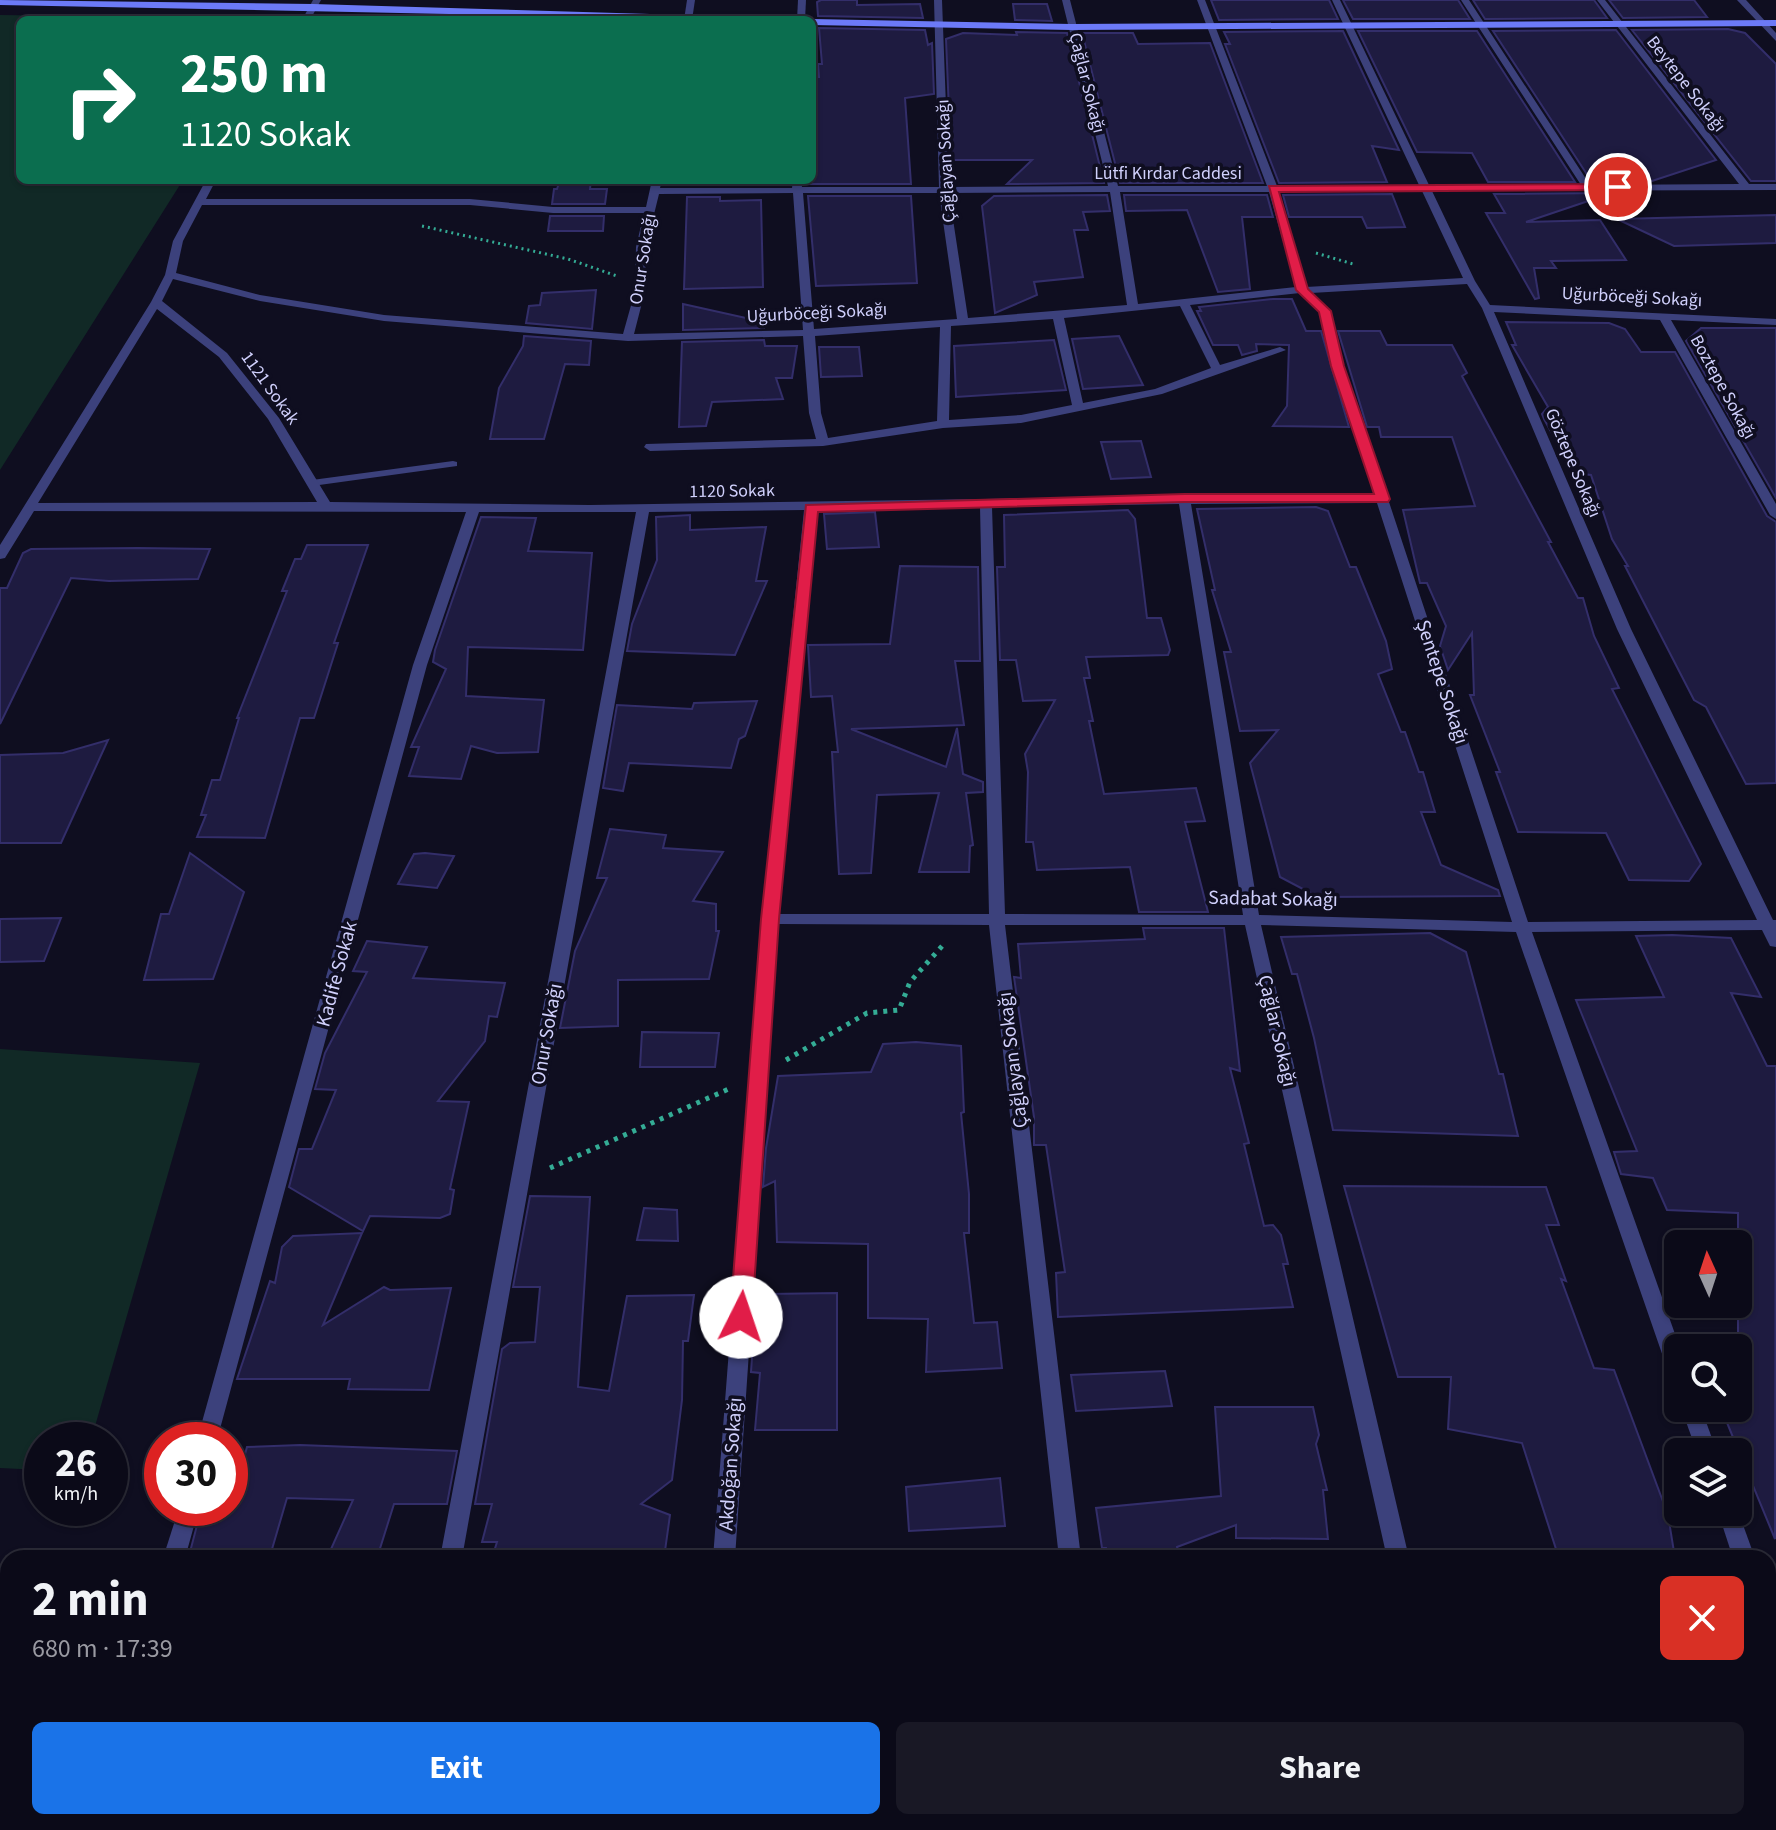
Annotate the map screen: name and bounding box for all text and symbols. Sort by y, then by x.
street label: Çağlar Sokağı [1062,30,1112,136]
street label: Beytepe Sokağı [1640,31,1732,137]
text: 250 m [180,35,328,114]
icon: right [48,48,152,152]
street label: Çağlayan Sokağı [930,99,962,223]
text: 1120 Sokak [180,109,351,160]
pin [1584,153,1652,221]
street label: Lütfi Kırdar Caddesi [1094,161,1242,186]
icon: arrive [1596,165,1640,209]
street label: Onur Sokağı [623,212,663,306]
street label: Uğurböceği Sokağı [1561,281,1703,313]
street label: Uğurböceği Sokağı [746,297,888,329]
street label: Boztepe Sokağı [1684,330,1762,444]
street label: 1121 Sokak [235,346,305,430]
street label: Göztepe Sokağı [1539,405,1607,521]
street label: 1120 Sokak [689,478,775,504]
street label: Şentepe Sokağı [1409,616,1475,748]
street label: Sadabat Sokağı [1208,884,1338,914]
street label: Kadife Sokak [309,918,365,1030]
street label: Çağlar Sokağı [1251,972,1303,1090]
street label: Onur Sokağı [524,981,570,1087]
street label: Çağlayan Sokağı [991,990,1035,1130]
north arrow [1664,1230,1752,1318]
map controls [1664,1230,1752,1526]
position arrow [699,1275,783,1359]
button: search [1664,1334,1752,1422]
street label: Akdoğan Sokağı [712,1396,750,1532]
speed limit sign: 30 [144,1422,248,1526]
text: 26 [55,1435,97,1492]
button: layers [1664,1438,1752,1526]
text: km/h [54,1480,98,1508]
text: 2 min [32,1566,149,1634]
button: close [1660,1576,1744,1660]
text: 680 m · 17:39 [32,1630,173,1667]
button: Exit [32,1722,880,1814]
button: Share [896,1722,1744,1814]

